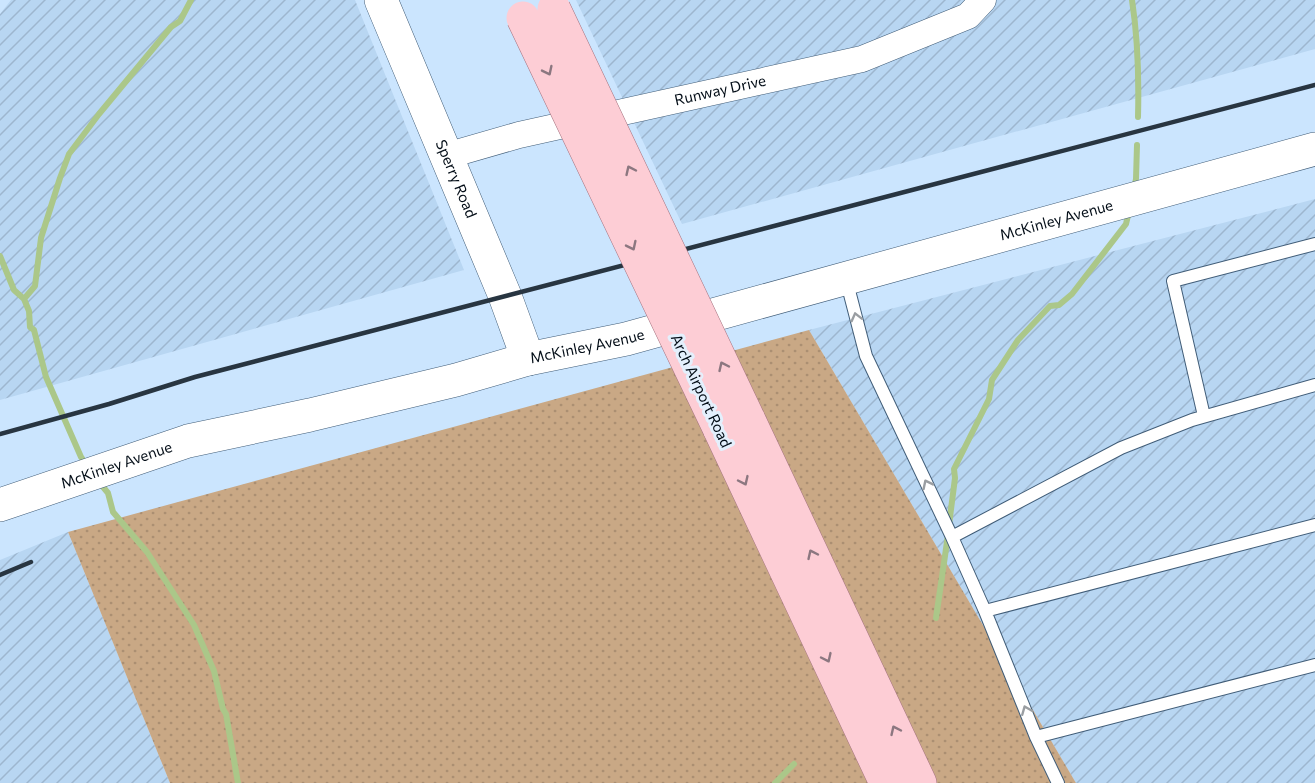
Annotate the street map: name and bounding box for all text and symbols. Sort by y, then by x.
one-way arrow [541,64,553,75]
street label: Runway Drive [672,71,767,108]
street label: Sperry Road [432,137,481,220]
one-way arrow [626,166,638,177]
street label: McKinley Avenue [998,195,1115,244]
one-way arrow [625,240,637,251]
one-way arrow [850,312,863,322]
street label: McKinley Avenue [528,324,646,366]
street label: Arch Airport Road [668,331,736,450]
one-way arrow [718,361,730,372]
street label: McKinley Avenue [58,437,174,492]
one-way arrow [737,475,749,486]
one-way arrow [922,479,934,490]
one-way arrow [807,549,819,560]
one-way arrow [820,651,832,662]
one-way arrow [1021,706,1033,717]
one-way arrow [890,726,902,737]

